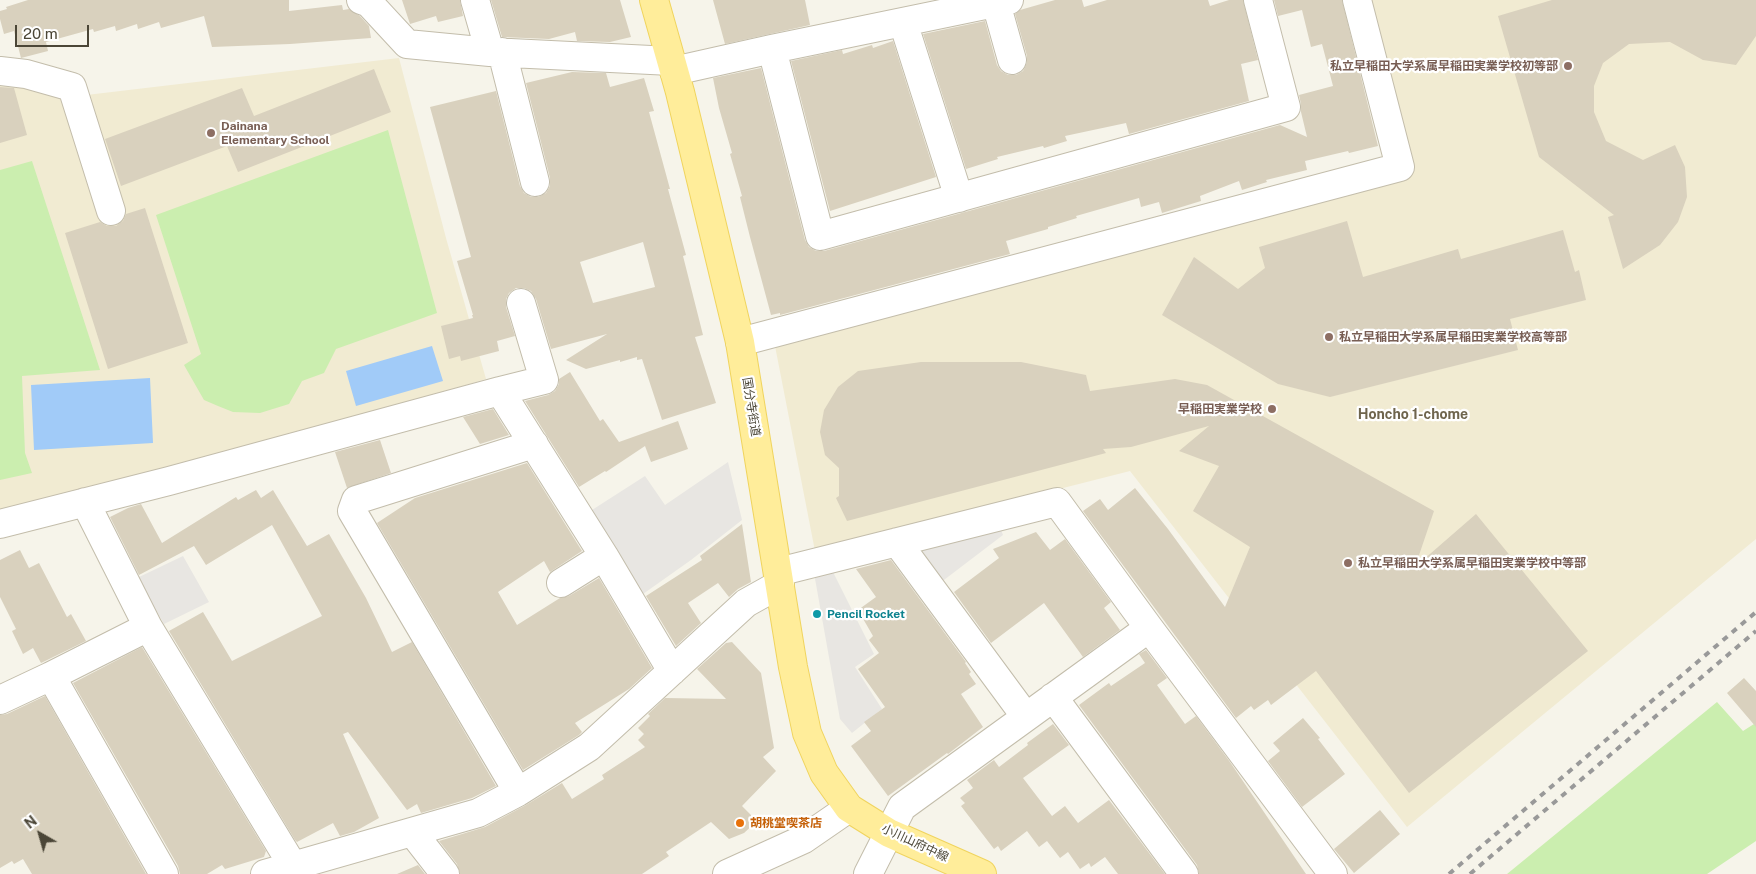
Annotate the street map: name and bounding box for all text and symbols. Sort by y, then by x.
scale bar [18,15,91,47]
text: 20 m [23,25,58,42]
place label: 私立早稲田大学系属早稲田実業学校初等部 [1330,59,1558,73]
marker: 私立早稲田大学系属早稲田実業学校初等部 [1562,60,1574,72]
place label: Dainana Elementary School [221,119,330,147]
marker: Dainana Elementary School [205,127,217,139]
place label: 私立早稲田大学系属早稲田実業学校高等部 [1339,330,1567,344]
marker: 私立早稲田大学系属早稲田実業学校高等部 [1323,331,1335,343]
street label: 国分寺街道 [739,376,763,438]
place label: 早稲田実業学校 [1178,402,1262,416]
marker: 早稲田実業学校 [1266,403,1278,415]
district label: Honcho 1-chome [1358,407,1468,423]
place label: 私立早稲田大学系属早稲田実業学校中等部 [1358,556,1586,570]
marker: 私立早稲田大学系属早稲田実業学校中等部 [1342,557,1354,569]
place label: Pencil Rocket [827,607,905,621]
marker: Pencil Rocket [811,608,823,620]
north arrow [15,809,65,859]
text: N [22,813,40,832]
place label: 胡桃堂喫茶店 [750,816,822,830]
marker: 胡桃堂喫茶店 [734,817,746,829]
street label: 小川山府中線 [879,821,951,865]

